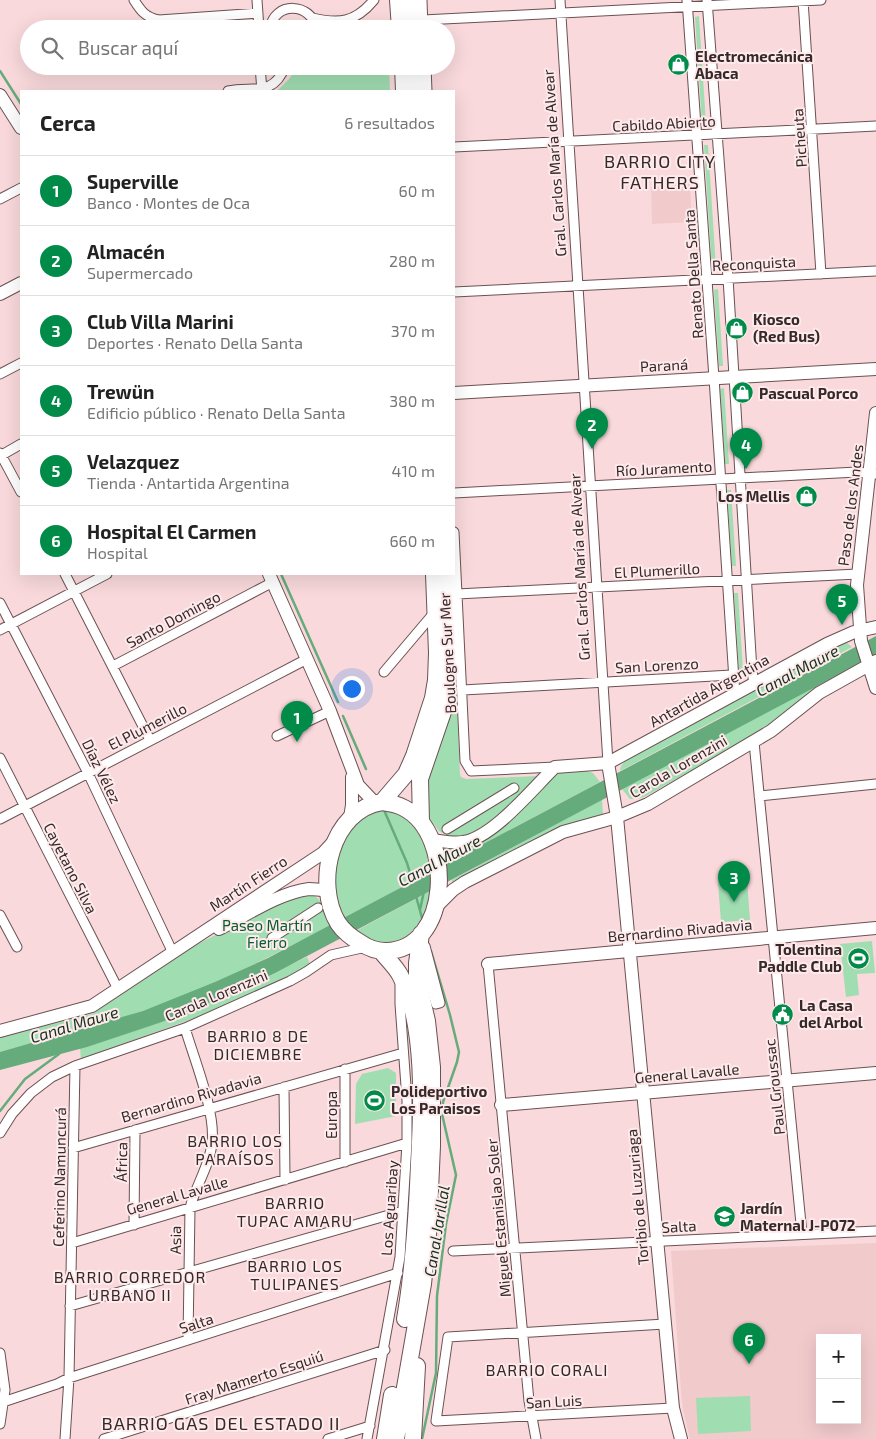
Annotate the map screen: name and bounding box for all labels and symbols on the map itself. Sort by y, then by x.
place label: Electromecánica Abaca [695,47,813,82]
shop icon: Electromecánica Abaca [667,53,691,77]
street label: Gral. Carlos María de Alvear [538,69,570,257]
street label: Picheuta [788,108,810,168]
street label: Cabildo Abierto [612,111,716,135]
district label: BARRIO CITY FATHERS [604,150,716,193]
street label: Renato Della Santa [680,209,706,339]
street label: Reconquista [712,252,796,274]
place label: Kiosco (Red Bus) [753,310,820,345]
shop icon: Kiosco (Red Bus) [725,316,749,340]
street label: Paraná [639,355,689,375]
shop icon: Pascual Porco [731,381,755,405]
place label: Pascual Porco [759,384,859,402]
pin: 2 [576,408,608,449]
pin: 4 [730,428,762,469]
street label: Paso de los Andes [834,443,866,567]
street label: Río Juramento [615,456,713,480]
street label: Gral. Carlos María de Alvear [565,473,593,661]
shop icon: Los Mellis [794,484,818,508]
place label: Los Mellis [718,487,790,505]
street label: El Plumerillo [614,559,700,581]
pin: 5 [826,584,858,625]
street label: Santo Domingo [123,587,223,651]
street label: Boulogne Sur Mer [435,592,459,714]
water label: Canal Maure [752,640,842,700]
street label: Antartida Argentina [646,650,772,730]
street label: San Lorenzo [615,654,699,676]
your location [339,676,365,702]
street label: El Plumerillo [105,698,189,754]
pin: 1 [281,701,313,742]
street label: Carola Lorenzini [626,731,730,801]
street label: Díaz Vélez [79,736,125,806]
street label: Cayetano Silva [40,820,102,916]
water label: Canal Maure [394,830,484,890]
street label: Martín Fierro [206,851,290,915]
pin: 3 [718,861,750,902]
street label: Bernardino Rivadavia [607,915,753,945]
park label: Paseo Martín Fierro [222,916,312,951]
place label: Tolentina Paddle Club [758,940,842,975]
sports icon: Tolentina Paddle Club [846,946,870,970]
street label: Carola Lorenzini [162,965,270,1025]
place label: La Casa del Arbol [799,996,863,1031]
water label: Canal Maure [27,1001,121,1046]
public building icon: La Casa del Arbol [771,1002,795,1026]
district label: BARRIO 8 DE DICIEMBRE [207,1026,309,1063]
street label: Paul Groussac [760,1038,788,1136]
street label: General Lavalle [634,1059,740,1087]
street label: Bernardino Rivadavia [119,1068,263,1126]
place label: Polideportivo Los Paraisos [391,1082,487,1117]
sports icon: Polideportivo Los Paraisos [363,1088,387,1112]
street label: Europa [322,1091,340,1139]
street label: Ceferino Namuncurá [49,1107,69,1247]
street label: Toribio de Luzuriaga [622,1128,652,1266]
district label: BARRIO LOS PARAÍSOS [187,1131,283,1168]
street label: Miguel Estanislao Soler [482,1138,514,1298]
street label: África [112,1142,130,1182]
street label: Los Aguaribay [377,1160,401,1256]
street label: General Lavalle [124,1172,230,1218]
water label: Canal Jarillal [419,1184,453,1278]
district label: BARRIO TUPAC AMARU [237,1193,353,1230]
place label: Jardín Maternal J-P072 [740,1199,856,1234]
school or university icon: Jardín Maternal J-P072 [712,1205,736,1229]
street label: Salta [661,1216,697,1236]
street label: Asia [166,1225,184,1255]
district label: BARRIO LOS TULIPANES [247,1256,343,1293]
district label: BARRIO CORREDOR URBANO II [54,1267,206,1304]
street label: Salta [177,1309,215,1337]
pin: 6 [733,1323,765,1364]
street label: Fray Mamerto Esquiú [182,1346,326,1408]
district label: BARRIO CORALI [486,1360,608,1379]
street label: San Luis [525,1391,583,1411]
district label: BARRIO GAS DEL ESTADO II [101,1412,341,1434]

